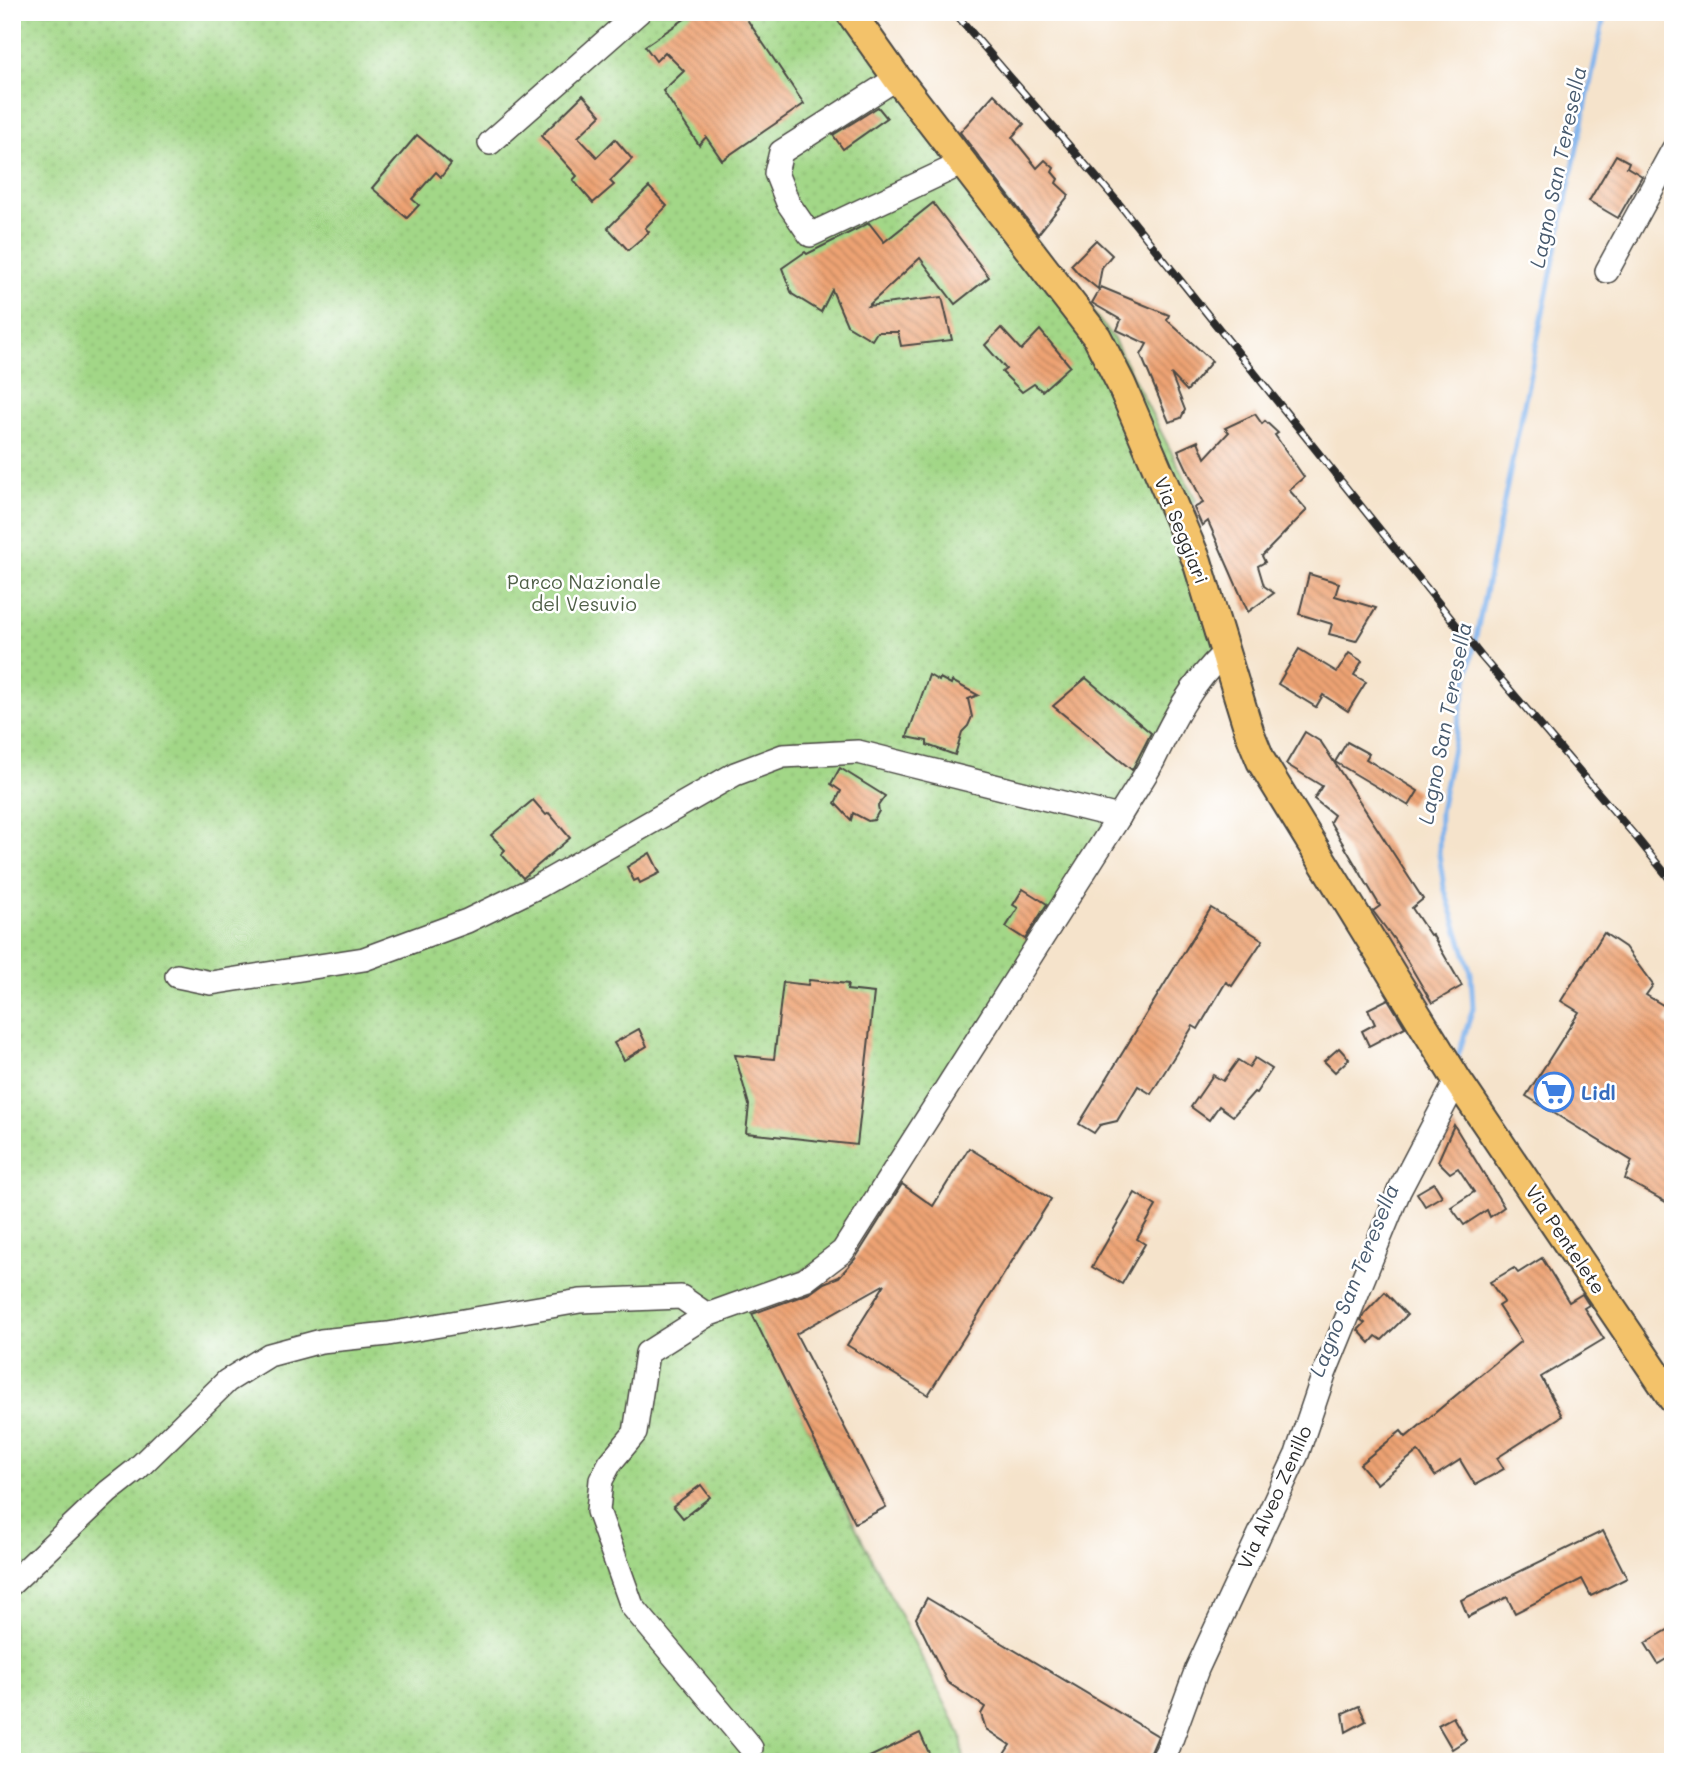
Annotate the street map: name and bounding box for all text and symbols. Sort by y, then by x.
water label: Lagno San Teresella [1522,64,1592,270]
street label: Via Seggiari [1149,473,1215,587]
park label: Parco Nazionale del Vesuvio [507,569,661,616]
water label: Lagno San Teresella [1411,620,1477,826]
supermarket icon: Lidl [1533,1071,1575,1113]
place label: Lidl [1581,1080,1616,1105]
water label: Lagno San Teresella [1302,1180,1404,1380]
street label: Via Pentelete [1520,1180,1612,1298]
street label: Via Alveo Zenillo [1231,1421,1317,1573]

